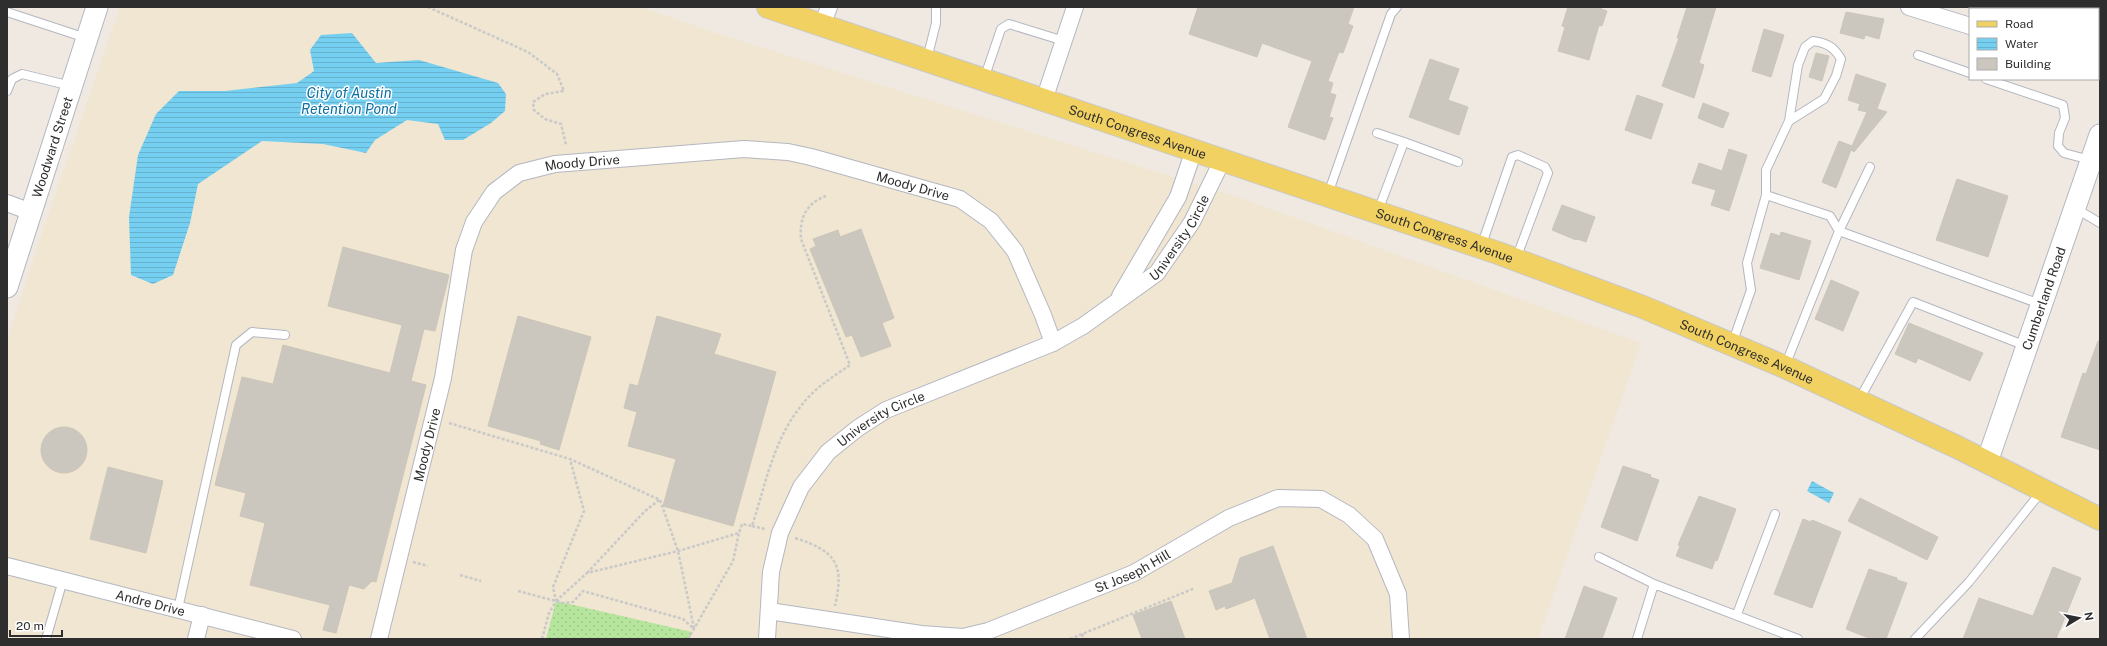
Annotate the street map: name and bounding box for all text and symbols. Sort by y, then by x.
legend [1969,8,2099,80]
text: Road [2005,17,2033,31]
text: Water [2005,37,2039,51]
text: Building [2005,57,2051,71]
water label: City of Austin Retention Pond [301,85,397,117]
street label: Woodward Street [29,95,76,200]
street label: South Congress Avenue [1067,102,1208,162]
street label: Moody Drive [543,152,620,174]
street label: Moody Drive [875,169,951,204]
street label: University Circle [1147,192,1212,284]
street label: South Congress Avenue [1374,205,1515,266]
street label: Cumberland Road [2019,245,2069,352]
street label: South Congress Avenue [1677,316,1816,387]
street label: University Circle [834,388,927,450]
street label: Moody Drive [411,407,443,483]
street label: St Joseph Hill [1093,547,1173,596]
street label: Andre Drive [114,587,187,619]
north arrow [2059,598,2099,638]
text: N [2082,611,2096,622]
scale bar [10,612,62,638]
text: 20 m [16,619,44,633]

